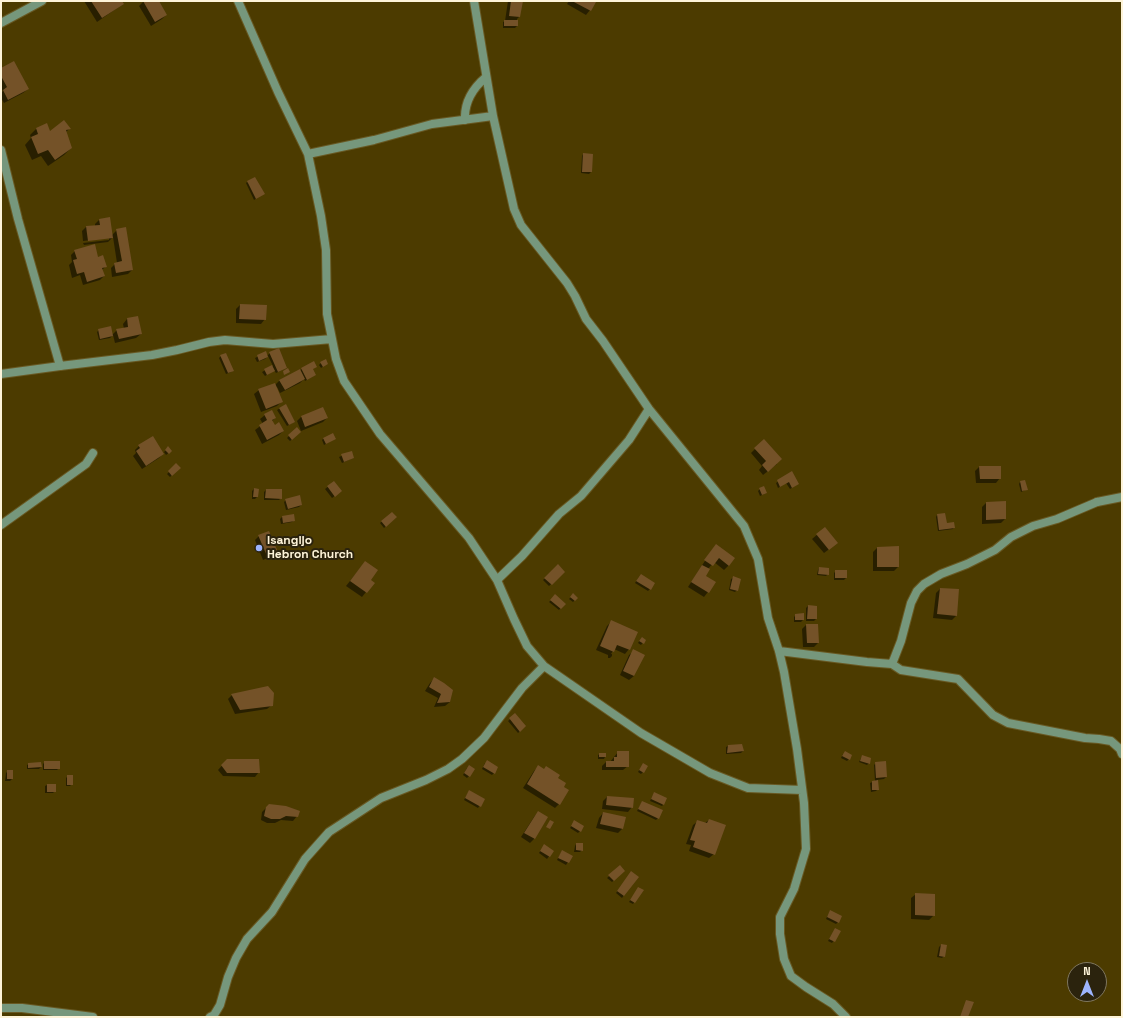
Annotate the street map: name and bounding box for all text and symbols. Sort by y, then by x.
place label: Isangijo Hebron Church [267,534,353,562]
marker: Isangijo Hebron Church [254,543,264,553]
north arrow [1067,962,1107,1002]
text: N [1083,964,1091,978]

